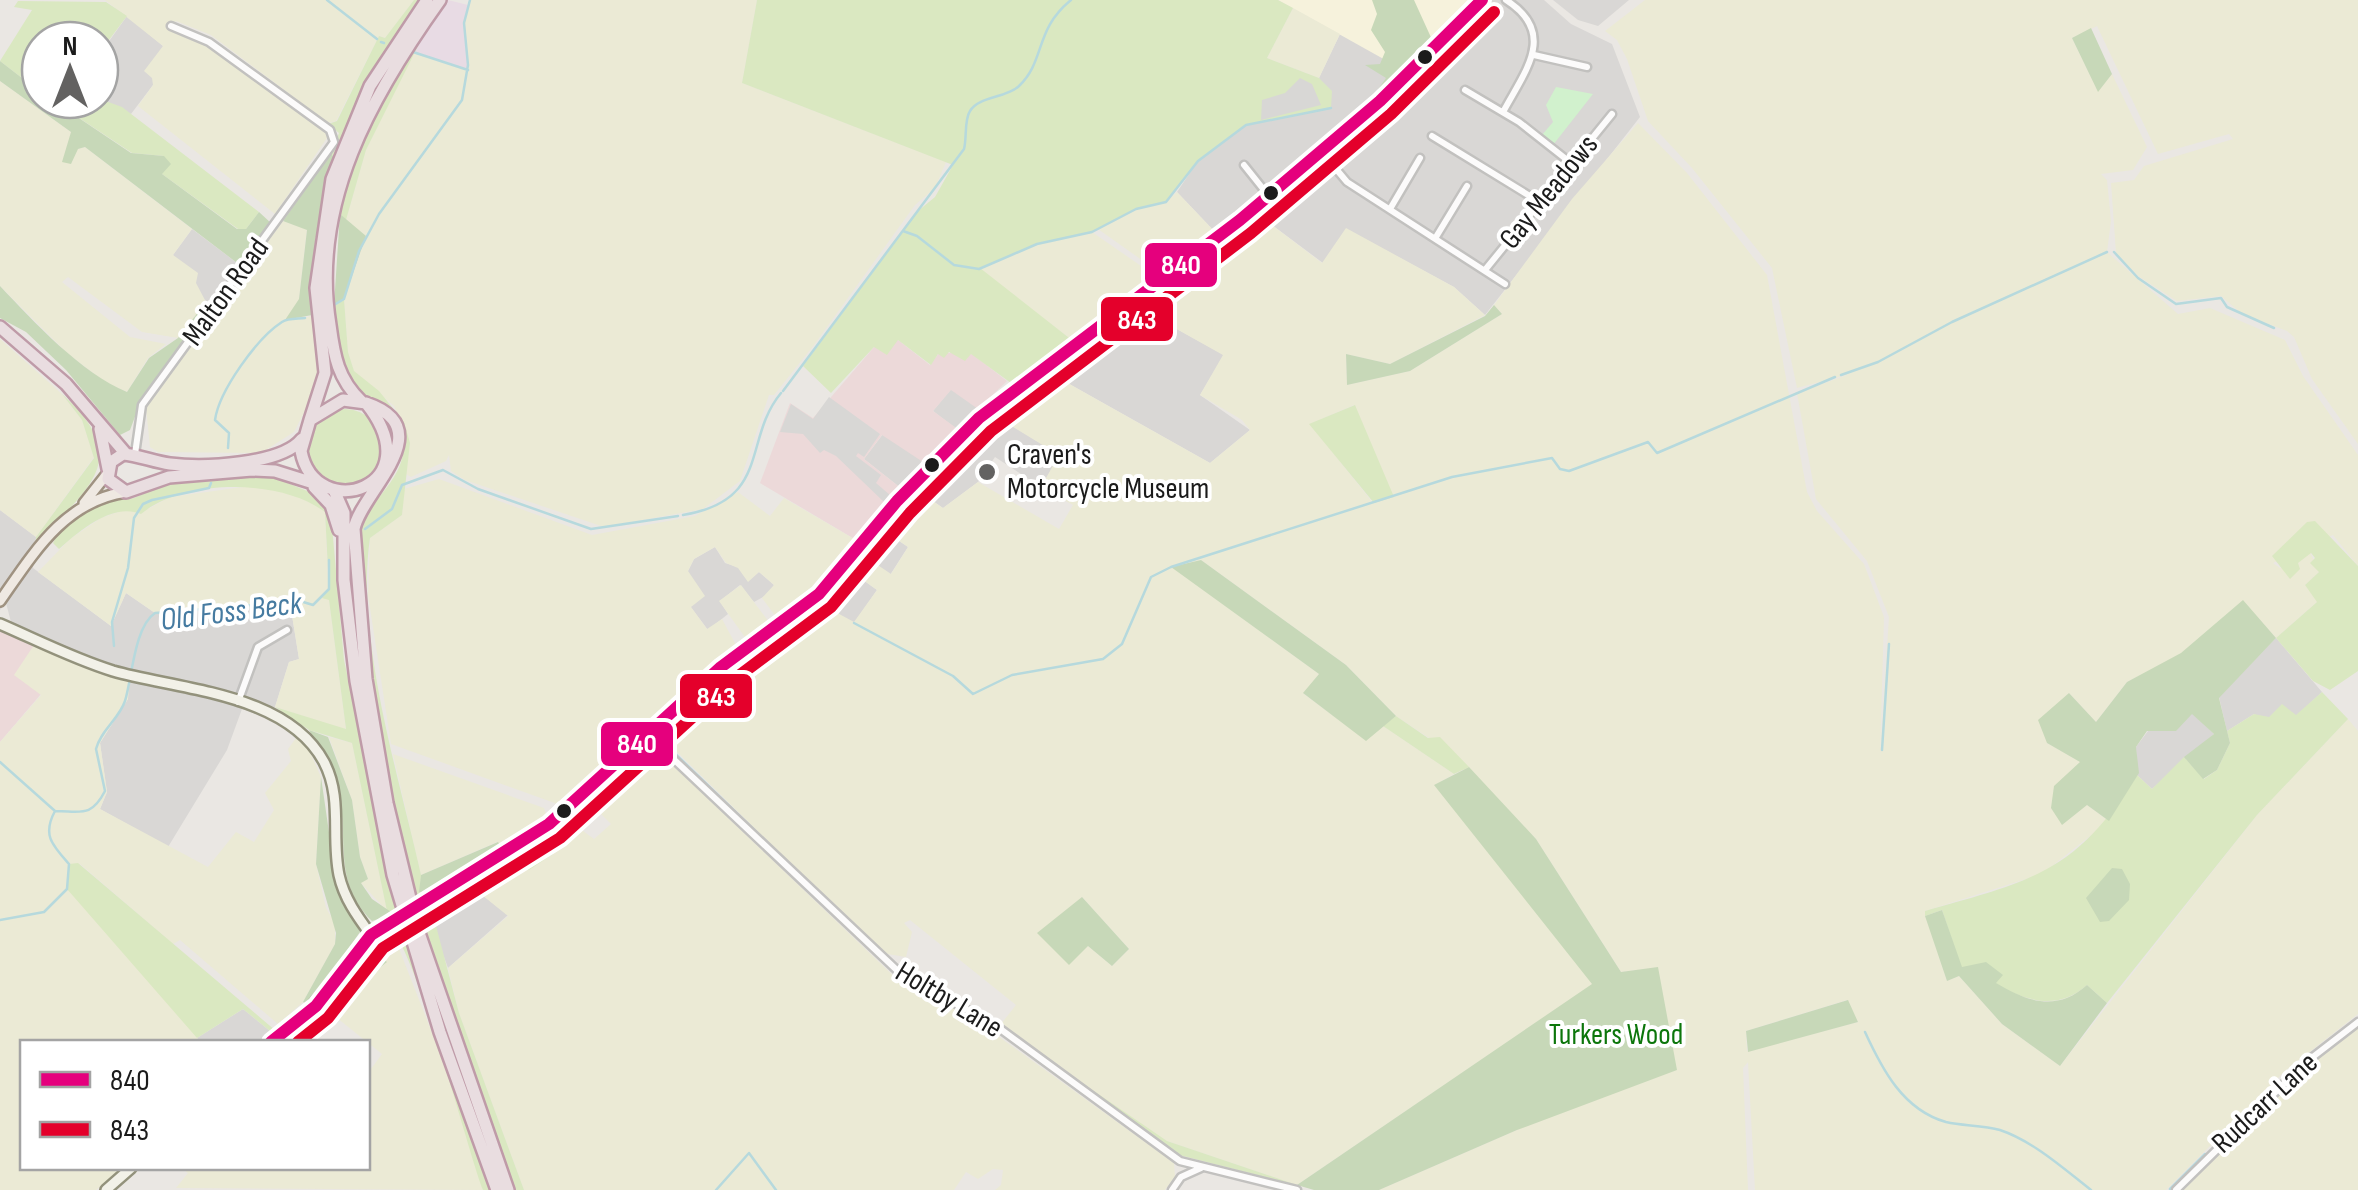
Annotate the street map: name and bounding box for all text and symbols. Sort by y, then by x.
north arrow [20,20,120,120]
text: N [63,30,77,63]
unlabelled marker [1415,47,1435,67]
street label: Gay Meadows [1492,128,1606,256]
unlabelled marker [1261,183,1281,203]
street label: Malton Road [175,231,277,353]
line badge: 840 [1143,241,1219,289]
text: 840 [1161,249,1201,282]
line badge: 843 [1099,295,1175,343]
text: 843 [1117,304,1157,337]
place label: Craven's Motorcycle Museum [1007,437,1209,507]
unlabelled marker [922,455,942,475]
marker: Craven's Motorcycle Museum [976,461,998,483]
water label: Old Foss Beck [158,584,305,640]
line badge: 843 [678,672,754,720]
text: 843 [696,681,736,714]
line badge: 840 [599,720,675,768]
text: 840 [617,728,657,761]
unlabelled marker [554,801,574,821]
street label: Holtby Lane [889,954,1009,1046]
park label: Turkers Wood [1549,1017,1683,1053]
legend [20,1040,370,1170]
street label: Rudcarr Lane [2205,1045,2325,1161]
text: 840 [110,1063,150,1099]
text: 843 [110,1113,149,1149]

